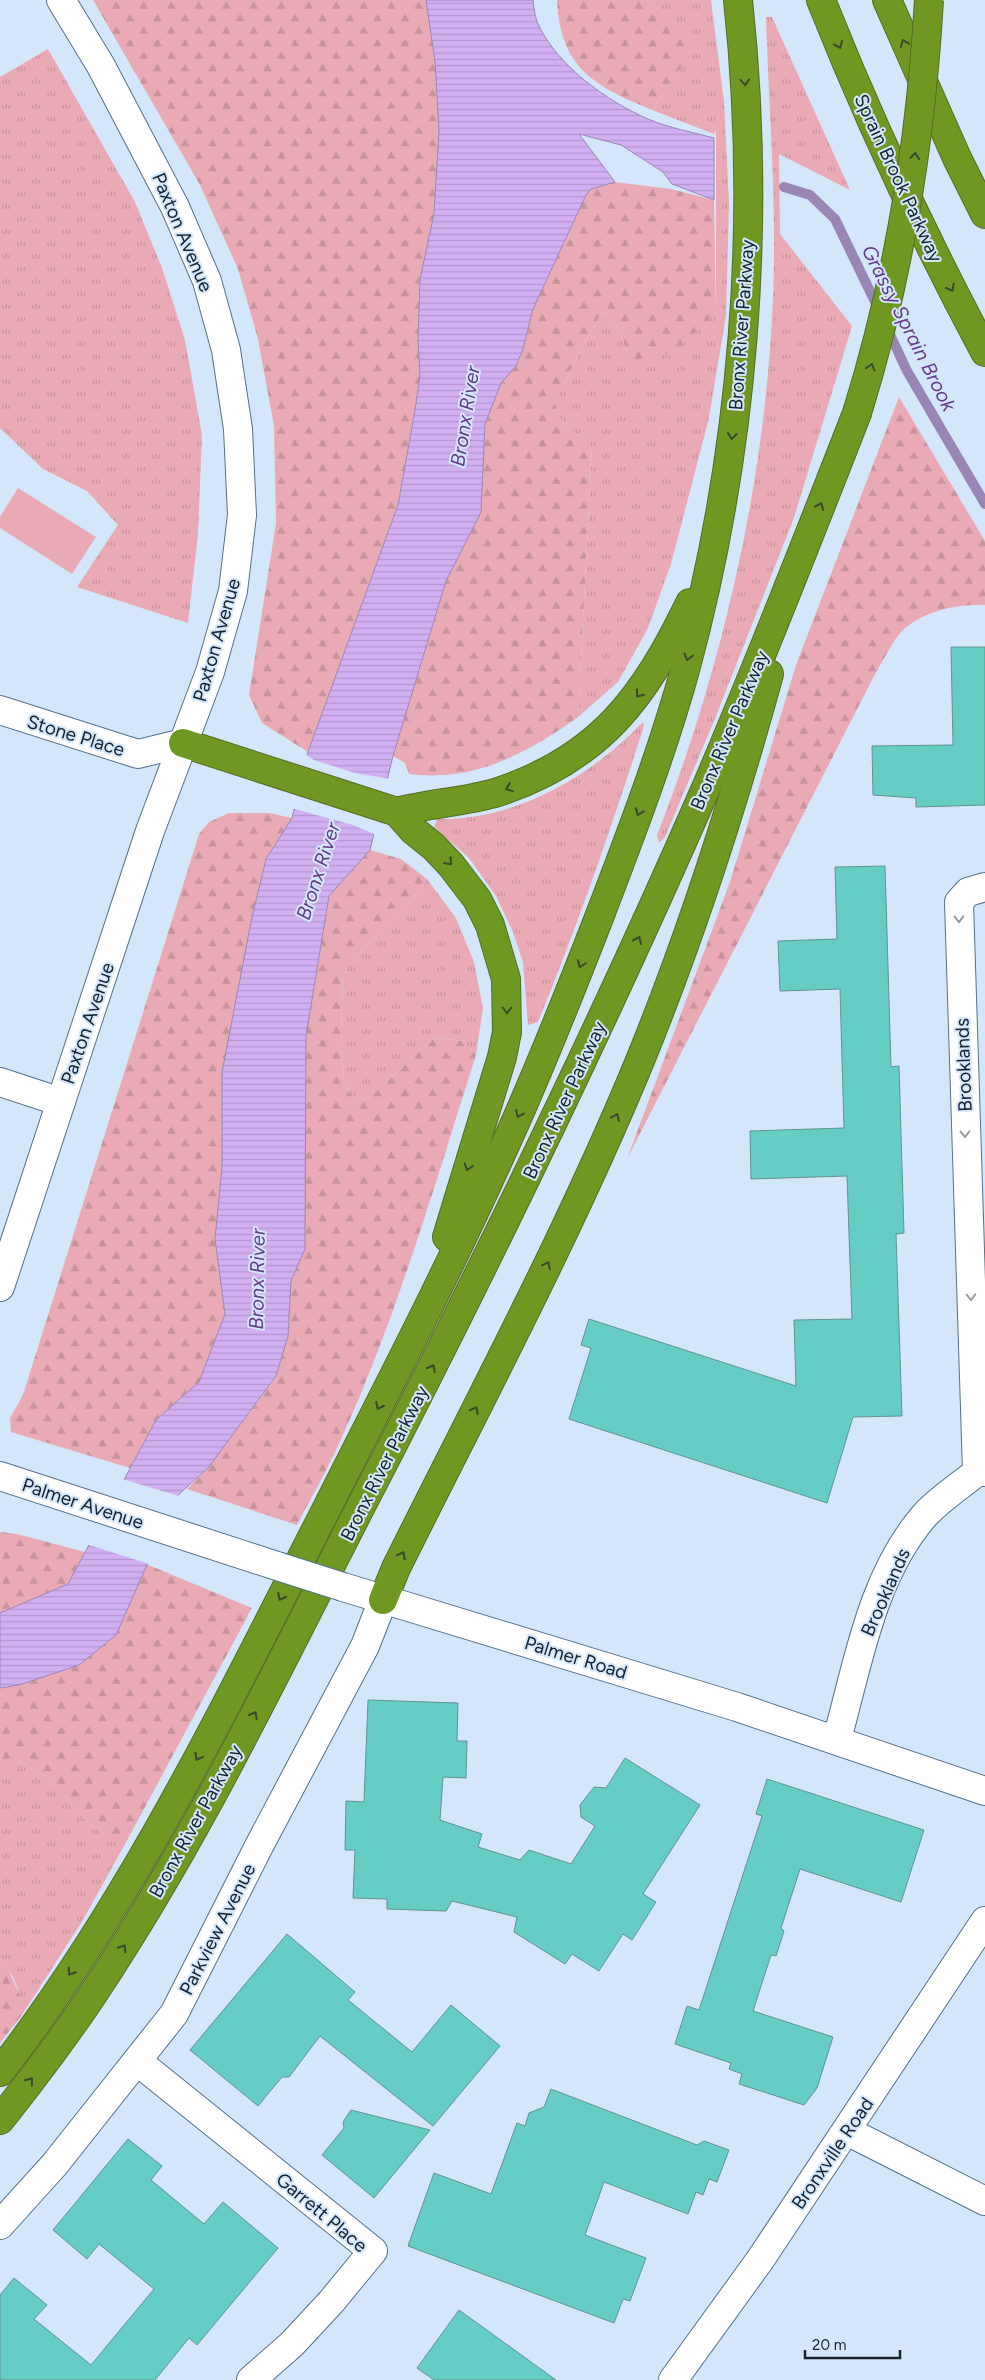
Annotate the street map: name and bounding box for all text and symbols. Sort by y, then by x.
one-way arrow [900,39,911,48]
one-way arrow [833,40,843,49]
one-way arrow [739,78,750,86]
street label: Sprain Brook Parkway [849,90,948,266]
one-way arrow [909,152,920,160]
street label: Paxton Avenue [147,169,218,295]
street label: Bronx River Parkway [724,239,759,411]
water label: Grassy Sprain Brook [857,241,962,416]
one-way arrow [945,283,955,292]
water label: Bronx River [445,363,485,468]
one-way arrow [866,363,876,371]
one-way arrow [727,432,738,440]
one-way arrow [815,502,825,510]
street label: Paxton Avenue [188,576,245,704]
street label: Bronx River Parkway [685,647,773,813]
one-way arrow [683,653,694,662]
one-way arrow [636,688,644,697]
street label: Stone Place [24,710,128,761]
one-way arrow [505,781,514,792]
one-way arrow [635,807,645,816]
water label: Bronx River [291,818,345,923]
one-way arrow [443,857,452,866]
one-way arrow [954,916,964,924]
one-way arrow [632,936,642,945]
street label: Paxton Avenue [56,959,119,1087]
one-way arrow [577,959,587,968]
one-way arrow [502,1006,512,1014]
street label: Bronx River Parkway [518,1018,611,1183]
street label: Brooklands [950,1018,977,1112]
one-way arrow [514,1109,525,1118]
one-way arrow [609,1113,620,1122]
one-way arrow [960,1131,970,1139]
one-way arrow [464,1162,474,1170]
water label: Bronx River [244,1227,270,1330]
one-way arrow [541,1261,551,1270]
one-way arrow [965,1293,976,1301]
one-way arrow [426,1364,436,1373]
street label: Bronx River Parkway [335,1382,434,1545]
one-way arrow [375,1401,385,1410]
one-way arrow [468,1406,479,1415]
street label: Palmer Avenue [19,1473,147,1534]
street label: Brooklands [856,1545,915,1640]
one-way arrow [396,1552,406,1561]
one-way arrow [277,1592,287,1601]
street label: Palmer Road [522,1631,630,1684]
one-way arrow [248,1711,258,1720]
street label: Bronx River Parkway [144,1741,247,1902]
one-way arrow [194,1752,204,1761]
street label: Parkview Avenue [174,1860,260,1999]
one-way arrow [116,1944,126,1953]
one-way arrow [68,1967,78,1976]
one-way arrow [25,2078,34,2087]
street label: Bronxville Road [786,2093,878,2214]
street label: Garrett Place [271,2168,372,2257]
scale bar [805,2328,900,2360]
text: 20 m [812,2336,846,2354]

